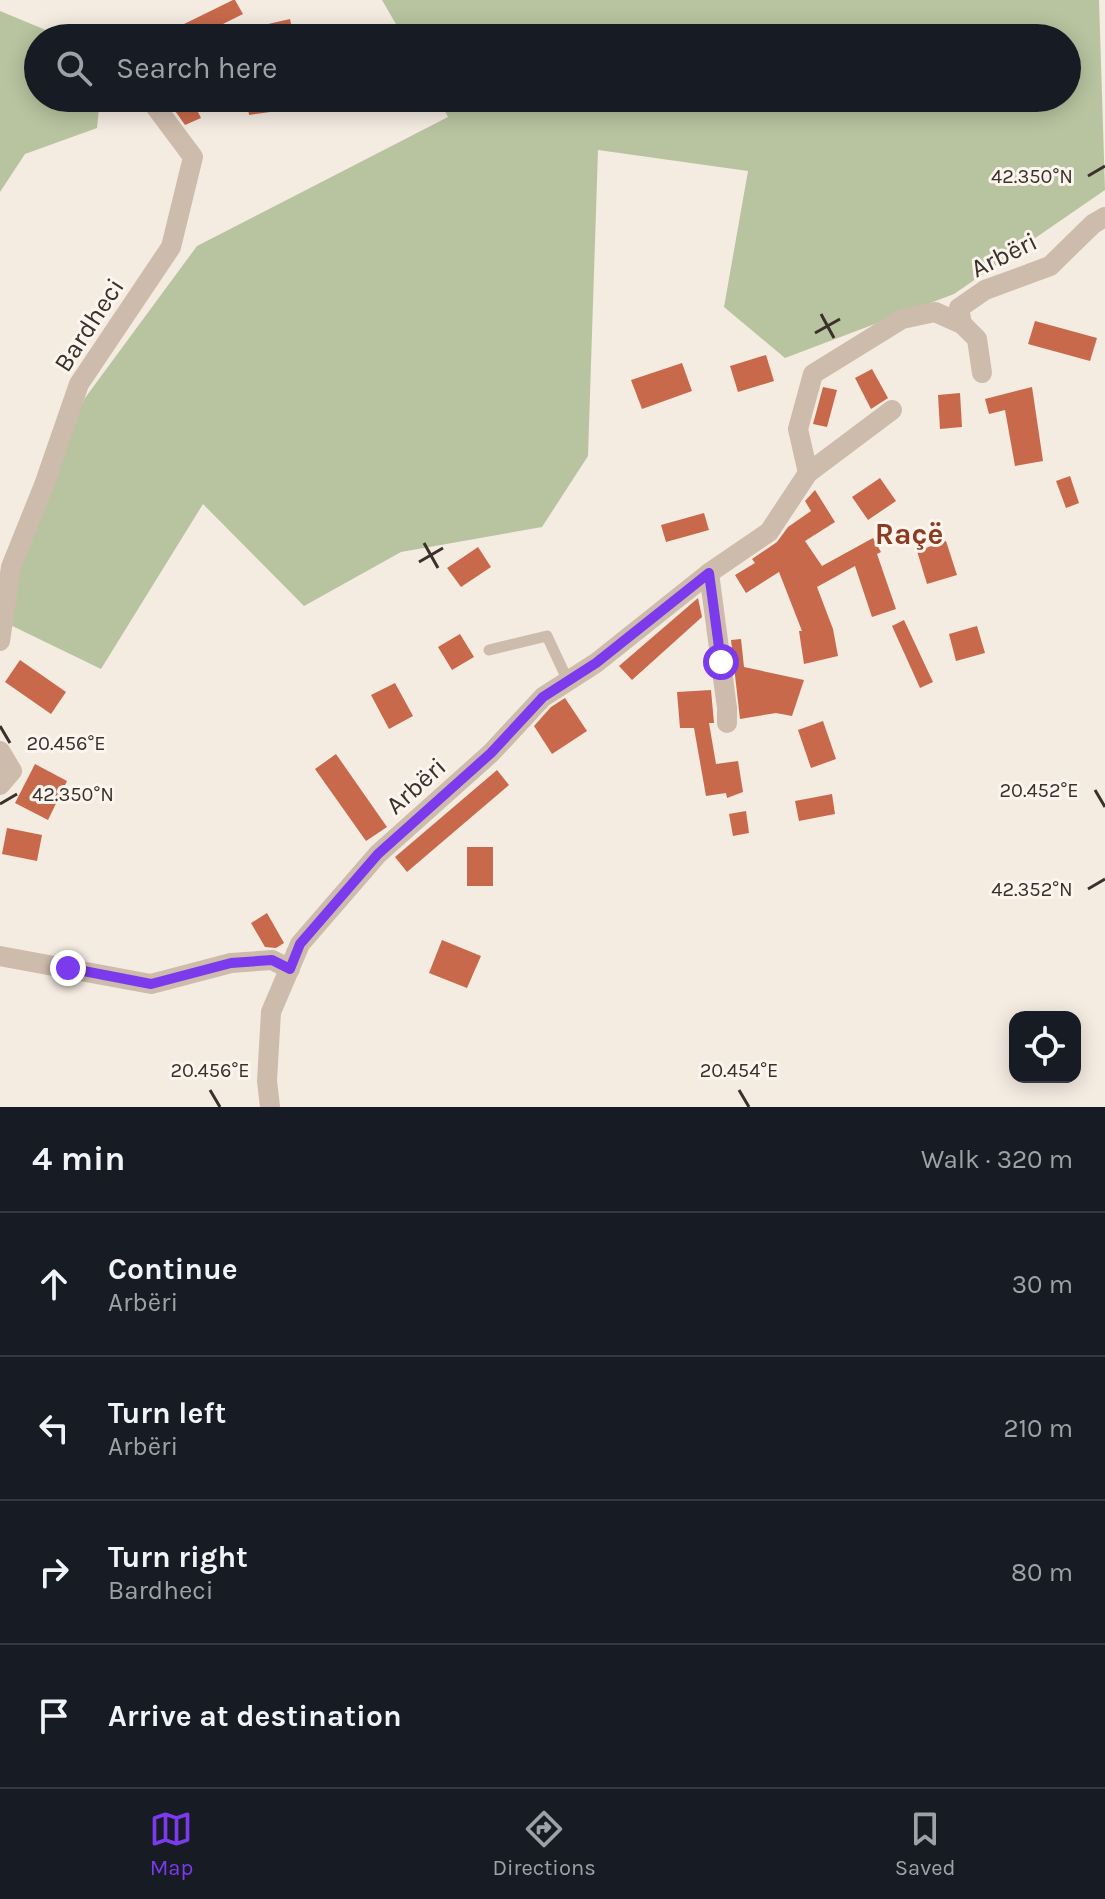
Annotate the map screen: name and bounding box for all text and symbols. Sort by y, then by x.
search box [24,24,1081,112]
icon: search [52,46,96,90]
text: Search here [116,50,277,86]
text: 42.350°N [991,165,1073,188]
street label: Arbëri [966,226,1042,284]
street label: Bardheci [47,272,131,378]
district label: Raçë [875,516,943,552]
route start [703,644,739,680]
text: 20.456°E [27,732,106,755]
street label: Arbëri [380,751,452,821]
text: 20.452°E [999,779,1079,802]
text: 42.350°N [32,783,114,806]
text: 42.352°N [991,878,1073,901]
route end [50,950,86,986]
map controls [1009,1011,1081,1083]
button: locate [1009,1011,1081,1083]
text: 20.456°E [171,1059,250,1082]
text: 20.454°E [700,1059,778,1082]
text: 4 min [32,1139,125,1179]
text: Walk · 320 m [921,1144,1073,1175]
text: Continue [108,1251,238,1287]
icon: ahead [32,1262,76,1306]
text: 30 m [1012,1269,1073,1300]
text: Arbëri [108,1287,178,1318]
text: Turn left [108,1395,226,1431]
icon: left [32,1406,76,1450]
text: 210 m [1003,1413,1073,1444]
text: Arbëri [108,1431,178,1462]
text: Turn right [108,1539,248,1575]
icon: right [32,1550,76,1594]
text: 80 m [1011,1557,1073,1588]
text: Bardheci [108,1575,213,1606]
icon: arrive [32,1694,76,1738]
text: Arrive at destination [108,1698,402,1734]
tab: Map [149,1807,193,1881]
tab: Directions [492,1807,596,1881]
tab: Saved [895,1807,956,1881]

